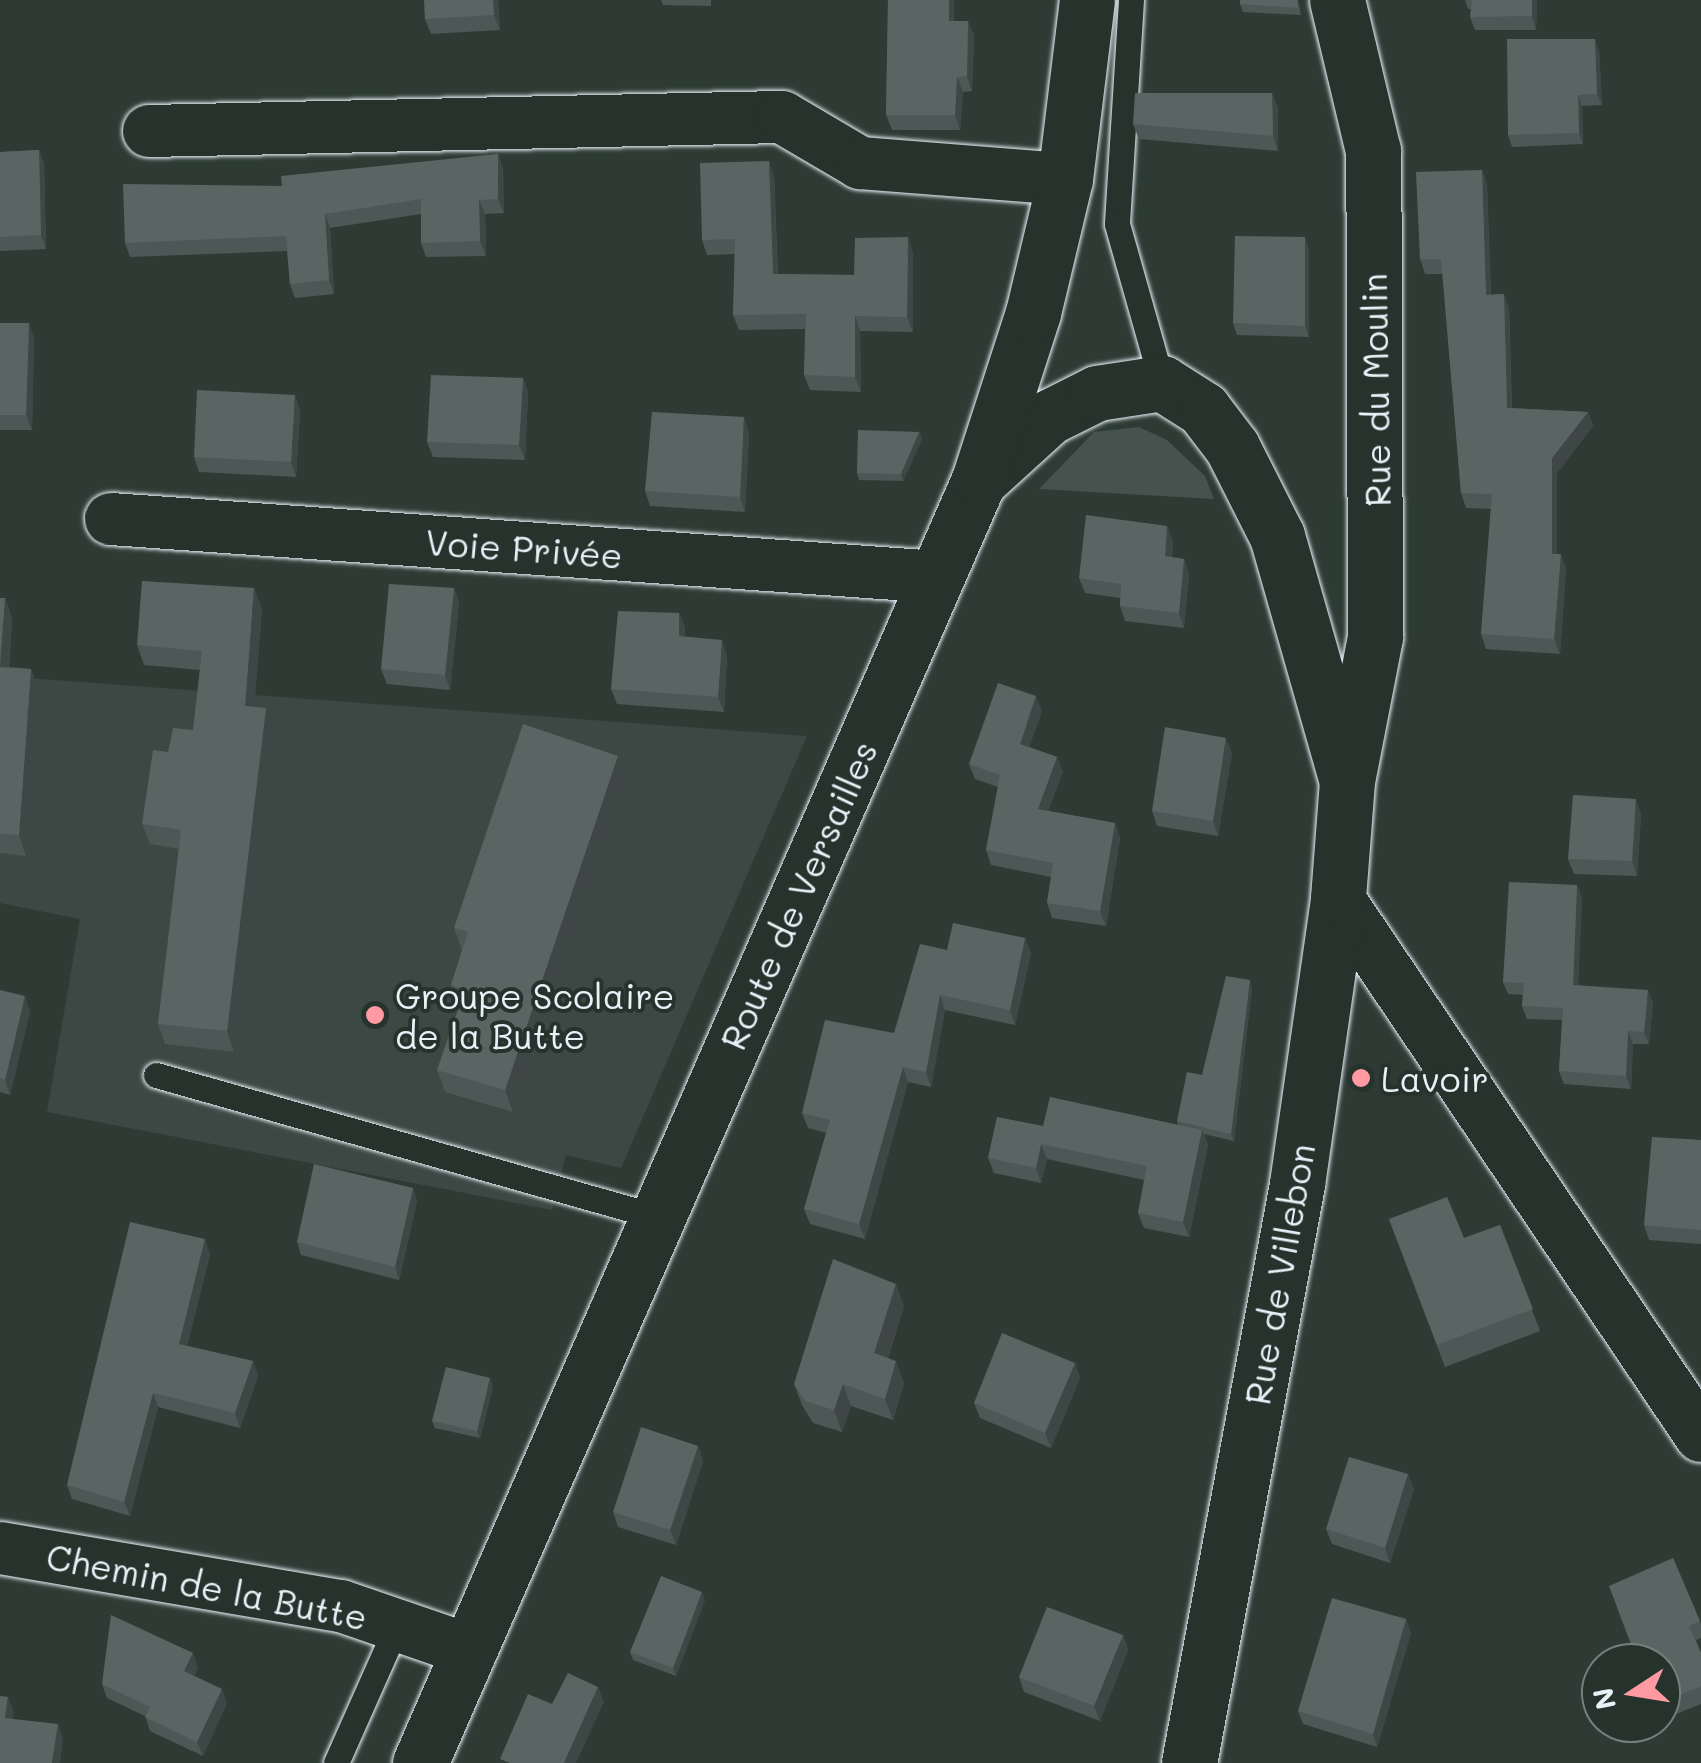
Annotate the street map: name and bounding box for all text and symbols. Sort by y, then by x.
street label: Rue du Moulin [1352,273,1398,507]
street label: Voie Privée [424,520,624,576]
street label: Route de Versailles [711,734,885,1056]
place label: Groupe Scolaire de la Butte [395,974,674,1056]
marker: Groupe Scolaire de la Butte [364,1004,386,1026]
place label: Lavoir [1381,1057,1489,1099]
marker: Lavoir [1350,1067,1372,1089]
street label: Rue de Villebon [1235,1140,1323,1408]
street label: Chemin de la Butte [43,1534,371,1638]
north arrow [1581,1643,1681,1743]
text: N [1584,1685,1623,1713]

